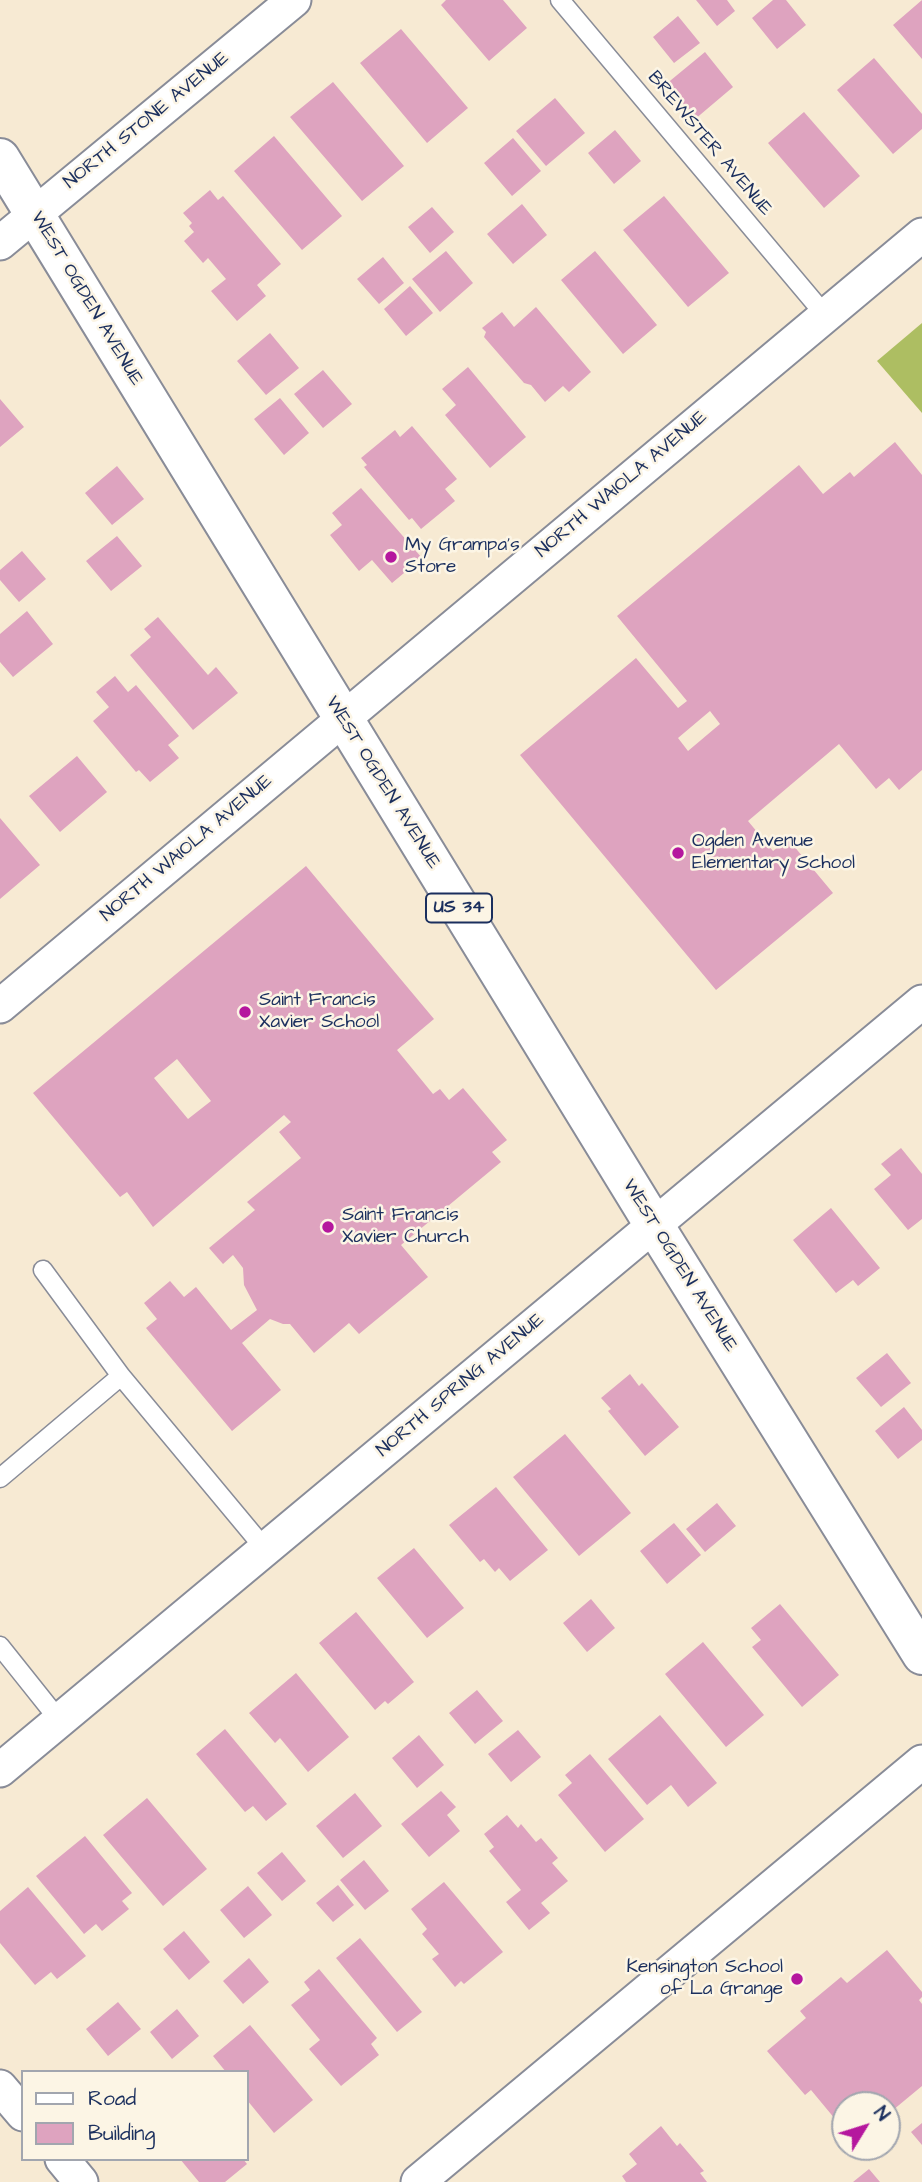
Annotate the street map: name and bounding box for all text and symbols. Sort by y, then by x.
street label: NORTH STONE AVENUE [60,47,234,195]
street label: BREWSTER AVENUE [642,67,776,221]
street label: WEST OGDEN AVENUE [25,208,147,390]
street label: NORTH WAIOLA AVENUE [532,407,712,563]
place label: My Grampa's Store [405,535,520,579]
marker: My Grampa's Store [383,549,399,565]
street label: WEST OGDEN AVENUE [320,693,444,873]
street label: NORTH WAIOLA AVENUE [97,771,277,927]
place label: Ogden Avenue Elementary School [692,831,855,875]
marker: Ogden Avenue Elementary School [670,845,686,861]
road number: US 34 [426,894,492,923]
place label: Saint Francis Xavier School [259,990,379,1034]
marker: Saint Francis Xavier School [237,1004,253,1020]
street label: WEST OGDEN AVENUE [617,1176,741,1356]
place label: Saint Francis Xavier Church [342,1205,469,1249]
marker: Saint Francis Xavier Church [320,1219,336,1235]
street label: NORTH SPRING AVENUE [373,1309,549,1463]
place label: Kensington School of La Grange [627,1957,783,2001]
marker: Kensington School of La Grange [789,1971,805,1987]
legend [21,2070,248,2161]
text: Road [88,2084,136,2113]
north arrow [831,2091,901,2161]
text: N [867,2101,896,2127]
text: Building [88,2119,155,2148]

